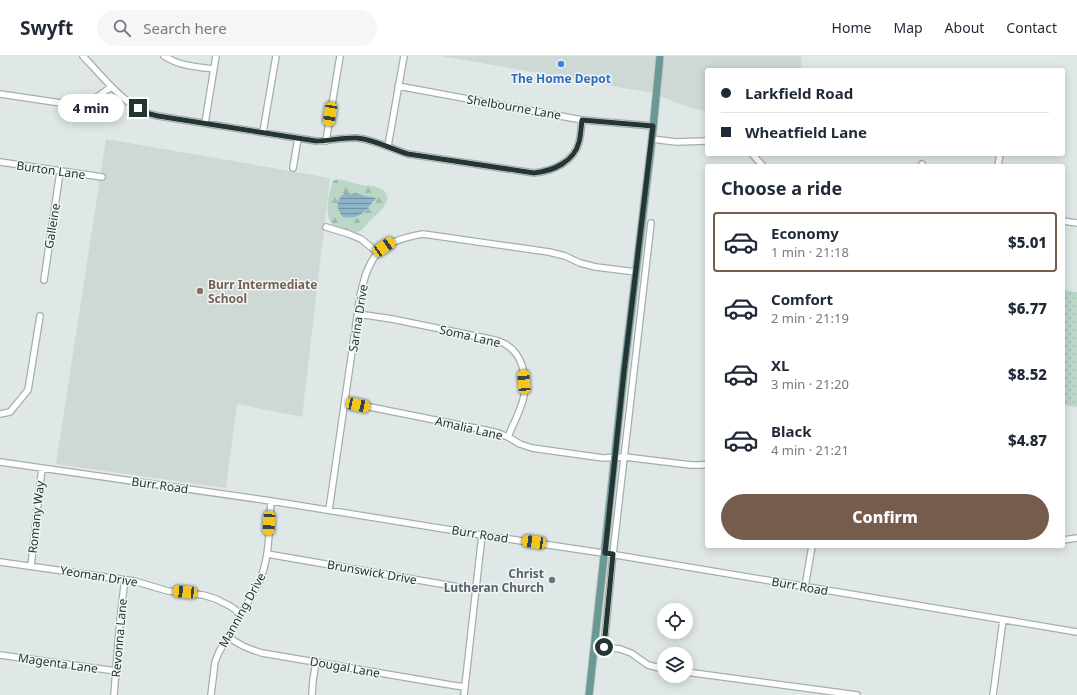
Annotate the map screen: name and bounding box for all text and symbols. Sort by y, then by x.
search box [97,10,377,46]
text: Swyft [20,15,73,41]
icon: search [111,17,133,39]
text: Search here [143,18,227,38]
text: Home [832,18,871,37]
text: Map [893,18,923,37]
text: About [945,18,984,37]
text: Contact [1006,18,1057,37]
marker: The Home Depot [556,59,566,69]
place label: The Home Depot [511,70,611,87]
text: Larkfield Road [745,83,853,103]
street label: Shelbourne Lane [466,90,563,124]
callout: 4 min [58,94,124,122]
text: 4 min [73,99,109,117]
route end [129,99,147,117]
car [322,101,338,127]
text: Wheatfield Lane [745,122,867,142]
street label: Burton Lane [15,157,87,183]
text: Choose a ride [721,176,842,200]
street label: Galleine [40,202,64,250]
text: Economy [771,223,839,243]
icon: car [723,224,759,260]
text: $5.01 [1008,232,1047,252]
car [371,235,397,259]
text: 1 min · 21:18 [771,243,849,261]
place label: Burr Intermediate School [208,276,317,307]
street label: Sarina Drive [344,283,372,353]
marker: Burr Intermediate School [195,286,205,296]
text: Comfort [771,289,833,309]
icon: car [723,290,759,326]
text: $6.77 [1008,298,1047,318]
text: 2 min · 21:19 [771,309,849,327]
street label: Soma Lane [438,321,502,351]
text: XL [771,355,789,375]
icon: car [723,356,759,392]
text: $8.52 [1008,364,1047,384]
car [517,370,531,394]
text: 3 min · 21:20 [771,375,849,393]
car [345,397,371,413]
street label: Amalia Lane [434,412,505,444]
text: Black [771,421,811,441]
icon: car [723,422,759,458]
text: $4.87 [1008,430,1047,450]
text: 4 min · 21:21 [771,441,849,459]
street label: Burr Road [131,473,189,497]
street label: Romany Way [24,479,48,554]
button: Confirm [721,494,1049,540]
car [262,511,276,535]
street label: Burr Road [450,521,510,547]
car [521,534,547,550]
street label: Brunswick Drive [326,556,418,588]
street label: Yeoman Drive [59,561,139,591]
place label: Christ Lutheran Church [444,565,544,596]
street label: Manning Drive [214,569,270,650]
street label: Burr Road [770,573,830,599]
marker: Christ Lutheran Church [547,575,557,585]
car [173,585,197,599]
street label: Revonna Lane [107,598,131,678]
map controls [657,603,693,683]
button: locate [657,603,693,639]
route start [595,638,613,656]
button: layers [657,647,693,683]
street label: Magenta Lane [17,649,99,677]
street label: Dougal Lane [309,652,382,682]

